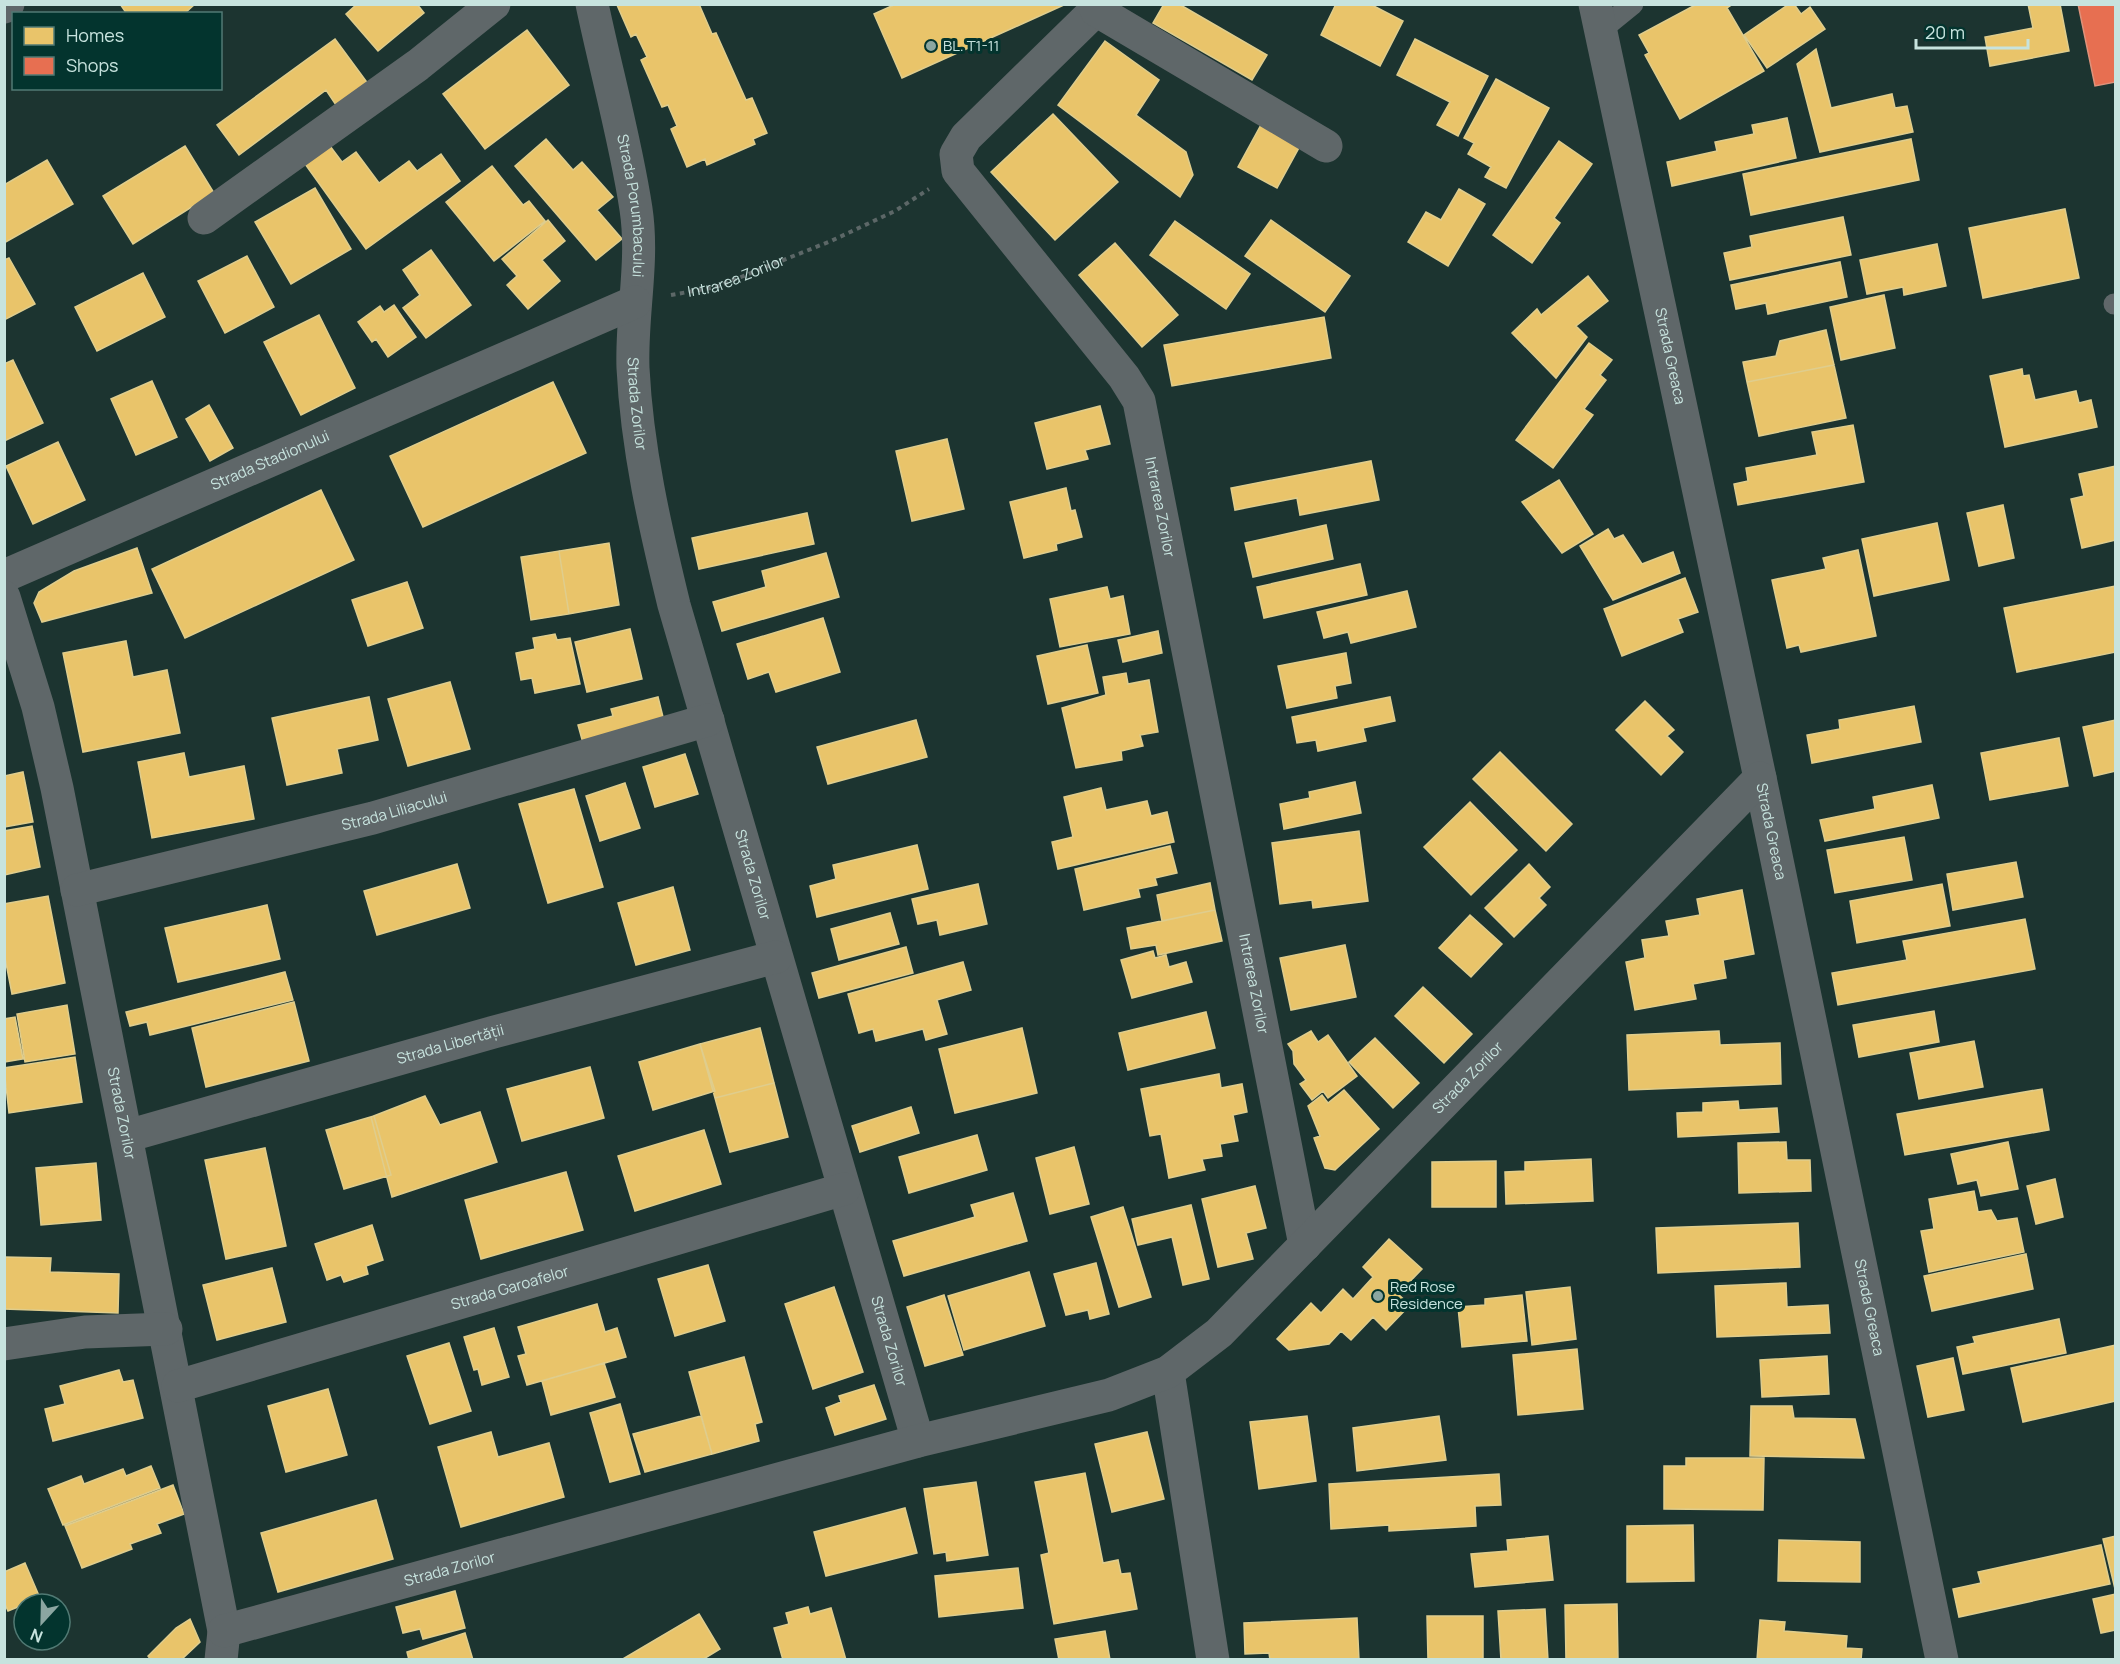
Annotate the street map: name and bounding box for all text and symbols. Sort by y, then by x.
legend [12,12,222,90]
scale bar [1916,12,2028,50]
text: 20 m [1925,20,1965,44]
text: Homes [66,23,124,47]
place label: BL. T1-11 [943,35,999,56]
marker: BL. T1-11 [924,39,938,53]
text: Shops [66,53,118,77]
street label: Strada Porumbacului [612,132,650,278]
street label: Intrarea Zorilor [686,249,788,302]
street label: Strada Greaca [1650,306,1691,406]
street label: Strada Zorilor [623,357,652,452]
street label: Strada Stadionului [207,425,333,495]
street label: Intrarea Zorilor [1140,455,1181,560]
street label: Strada Greaca [1751,781,1792,882]
street label: Strada Liliacului [339,786,449,835]
street label: Strada Zorilor [730,827,777,923]
street label: Intrarea Zorilor [1234,932,1274,1036]
street label: Strada Libertății [394,1019,506,1069]
street label: Strada Zorilor [1427,1036,1508,1118]
street label: Strada Zorilor [103,1065,141,1162]
street label: Strada Greaca [1850,1257,1890,1358]
street label: Strada Garoafelor [448,1260,572,1315]
place label: Red Rose Residence [1390,1276,1463,1314]
marker: Red Rose Residence [1371,1289,1385,1303]
street label: Strada Zorilor [866,1293,913,1390]
street label: Strada Zorilor [402,1546,498,1591]
north arrow [12,1592,72,1652]
text: N [27,1624,46,1648]

